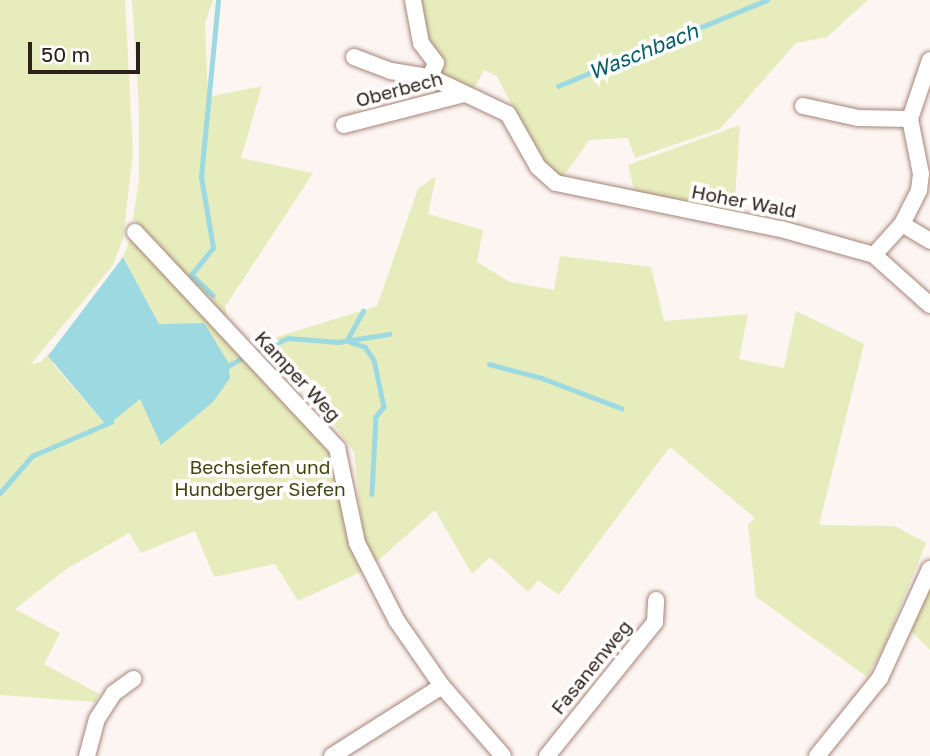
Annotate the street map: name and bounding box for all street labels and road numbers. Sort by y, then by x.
street label: Oberbech [353,66,445,112]
street label: Hoher Wald [690,180,798,222]
street label: Kamper Weg [250,326,346,426]
street label: Fasanenweg [546,615,636,719]

